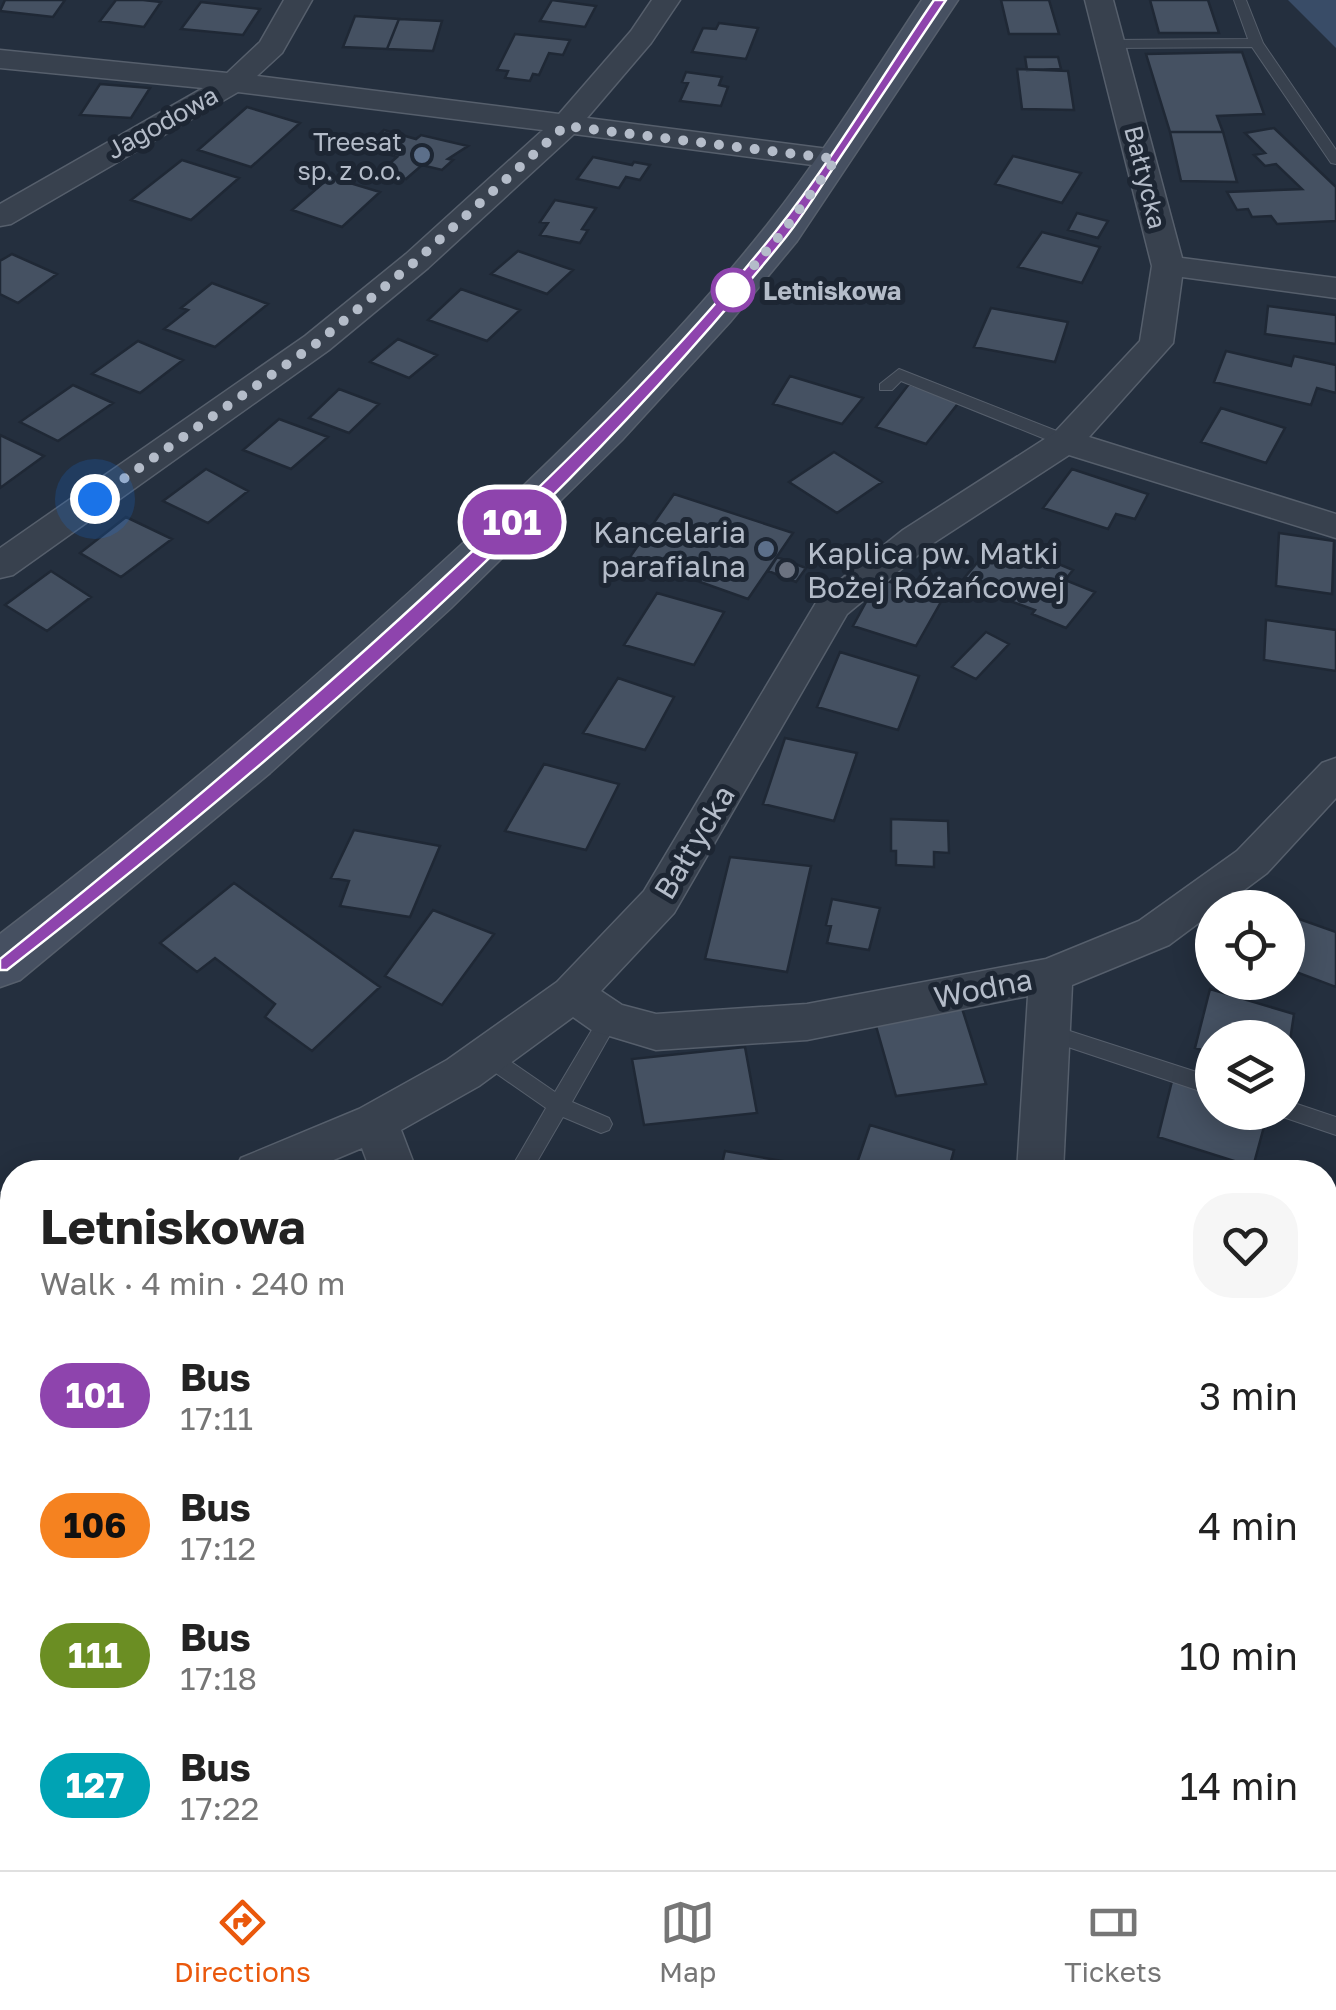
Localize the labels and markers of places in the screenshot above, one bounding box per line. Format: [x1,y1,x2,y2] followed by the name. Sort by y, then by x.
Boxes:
[298,126,402,186] place label: Treesat sp. z o.o.
[411,144,433,166] marker: Treesat sp. z o.o.
[712,269,754,311] marker: Letniskowa
[763,275,901,306] place label: Letniskowa
[593,514,746,584] place label: Kancelaria parafialna
[807,535,1066,605] place label: Kaplica pw. Matki Bożej Różańcowej
[755,538,777,560] marker: Kancelaria parafialna
[776,559,798,581] marker: Kaplica pw. Matki Bożej Różańcowej

